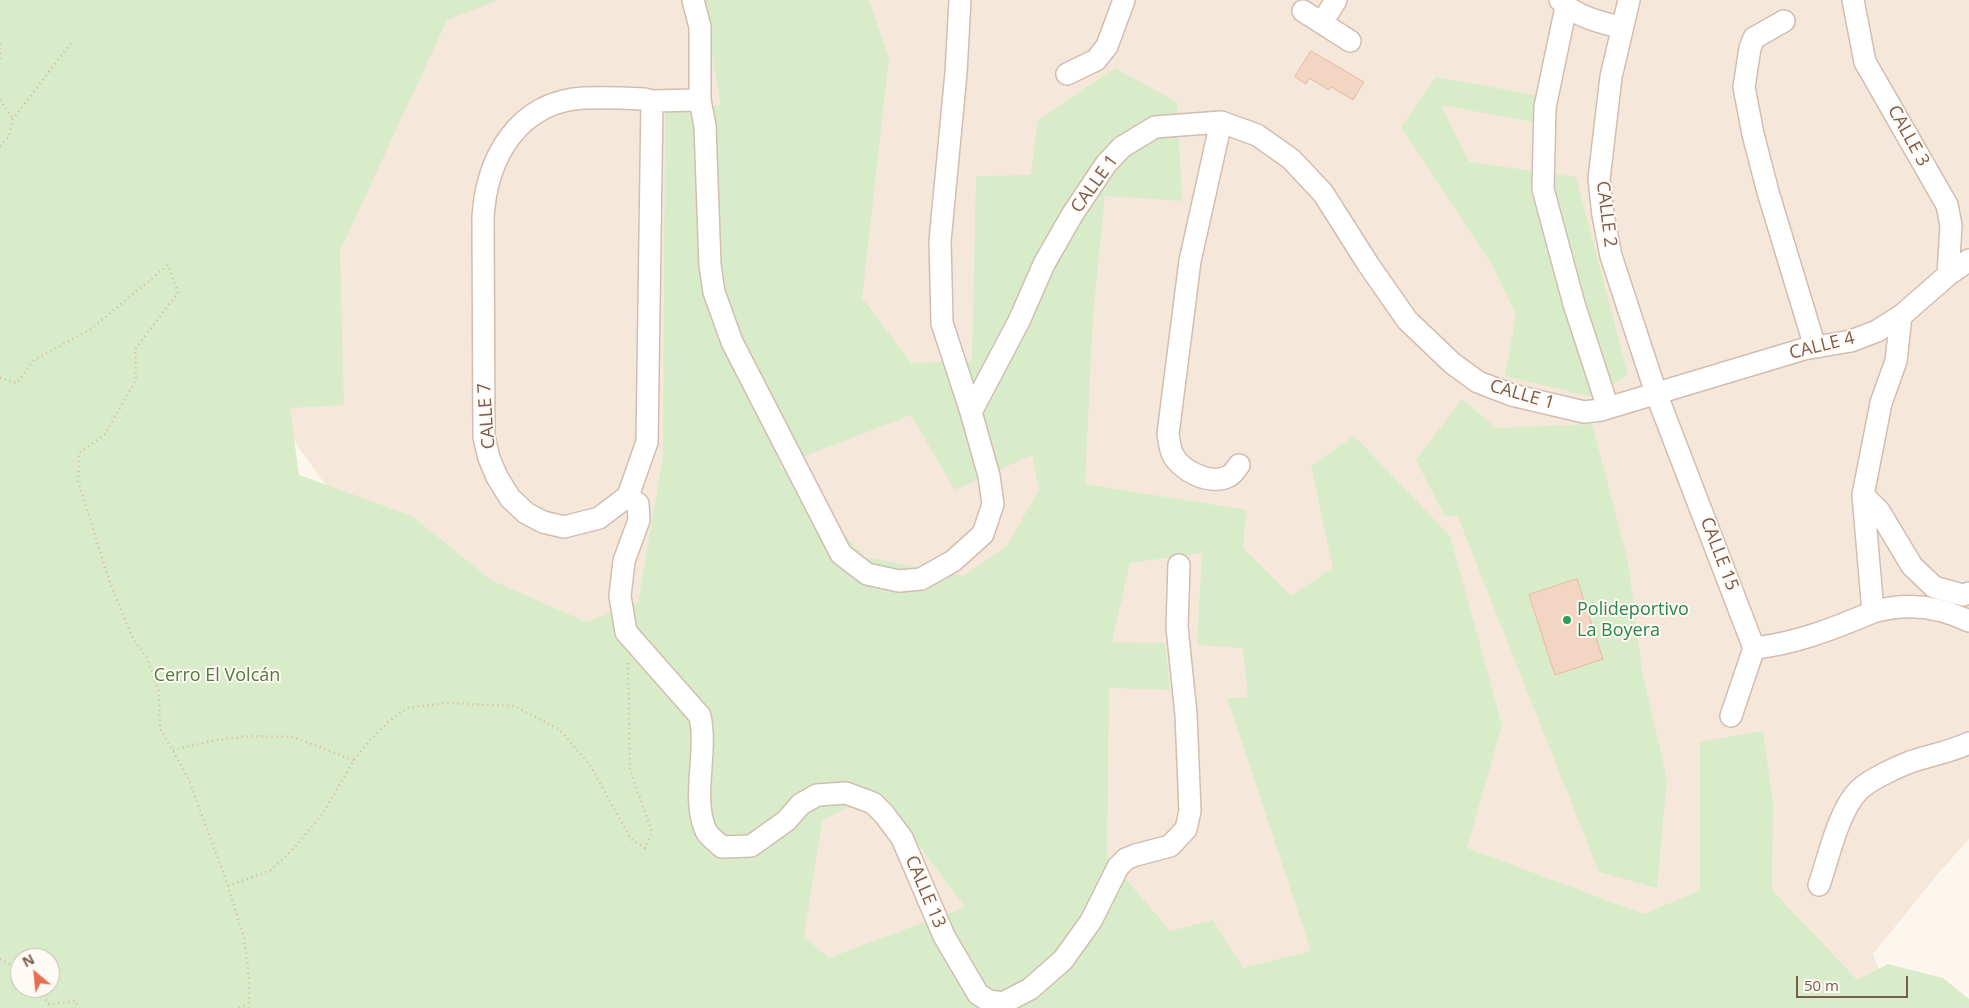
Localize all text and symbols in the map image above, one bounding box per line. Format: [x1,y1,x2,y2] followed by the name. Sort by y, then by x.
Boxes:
[1882,102,1934,170] street label: CALLE 3
[1067,151,1123,217] street label: CALLE 1
[1591,180,1621,248] street label: CALLE 2
[1787,327,1857,365] street label: CALLE 4
[1487,375,1557,415] street label: CALLE 1
[474,382,500,450] street label: CALLE 7
[1695,514,1743,594] street label: CALLE 15
[1577,599,1689,642] place label: Polideportivo La Boyera
[1561,614,1573,626] marker: Polideportivo La Boyera
[154,665,280,687] park label: Cerro El Volcán
[900,852,950,932] street label: CALLE 13
[10,948,60,998] north arrow
[19,949,38,971] text: N
[1799,966,1912,998] scale bar
[1804,975,1839,995] text: 50 m

